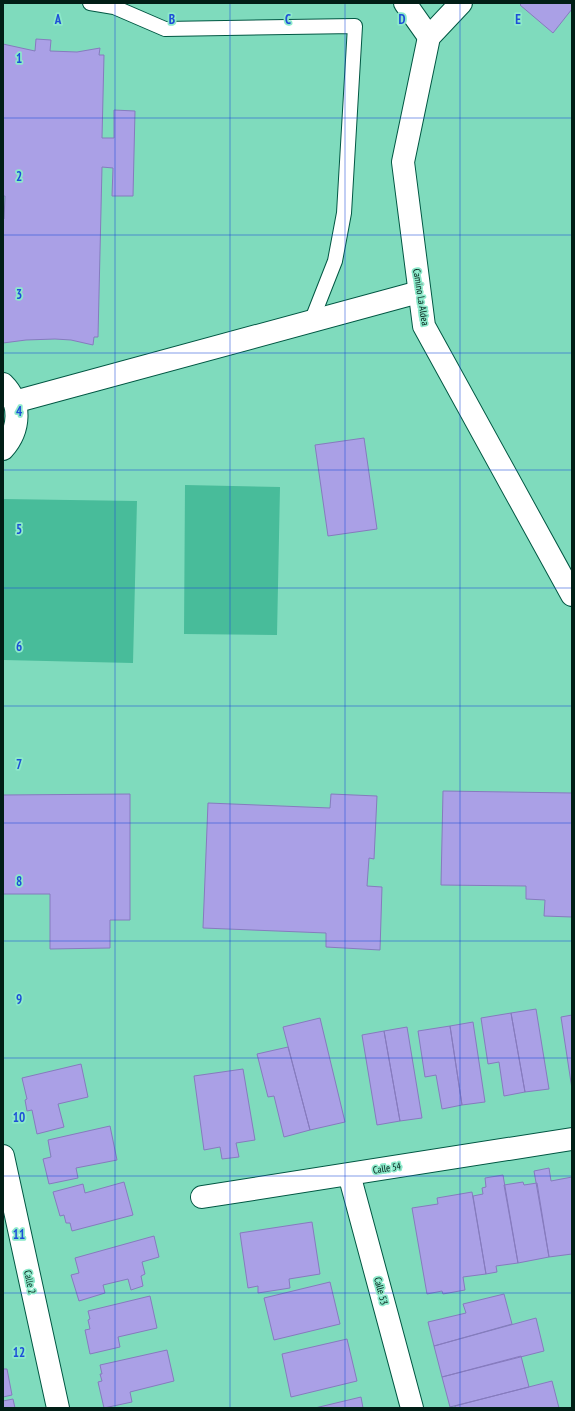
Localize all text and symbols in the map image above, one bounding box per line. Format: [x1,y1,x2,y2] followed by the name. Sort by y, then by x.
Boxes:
[54,11,62,28] text: A
[169,11,175,28] text: B
[285,11,291,28] text: C
[399,11,406,28] text: D
[515,11,521,28] text: E
[16,50,22,67] text: 1
[16,168,22,185] text: 2
[410,268,432,326] street label: Camino La Aldea
[16,286,22,303] text: 3
[16,403,23,420] text: 4
[16,521,22,538] text: 5
[16,638,22,655] text: 6
[16,756,22,773] text: 7
[16,873,22,890] text: 8
[16,991,22,1008] text: 9
[13,1109,25,1126] text: 10
[372,1159,403,1177] street label: Calle 54
[13,1226,25,1243] text: 11
[21,1269,39,1295] street label: Calle 2
[371,1276,391,1306] street label: Calle 53
[13,1344,25,1361] text: 12

